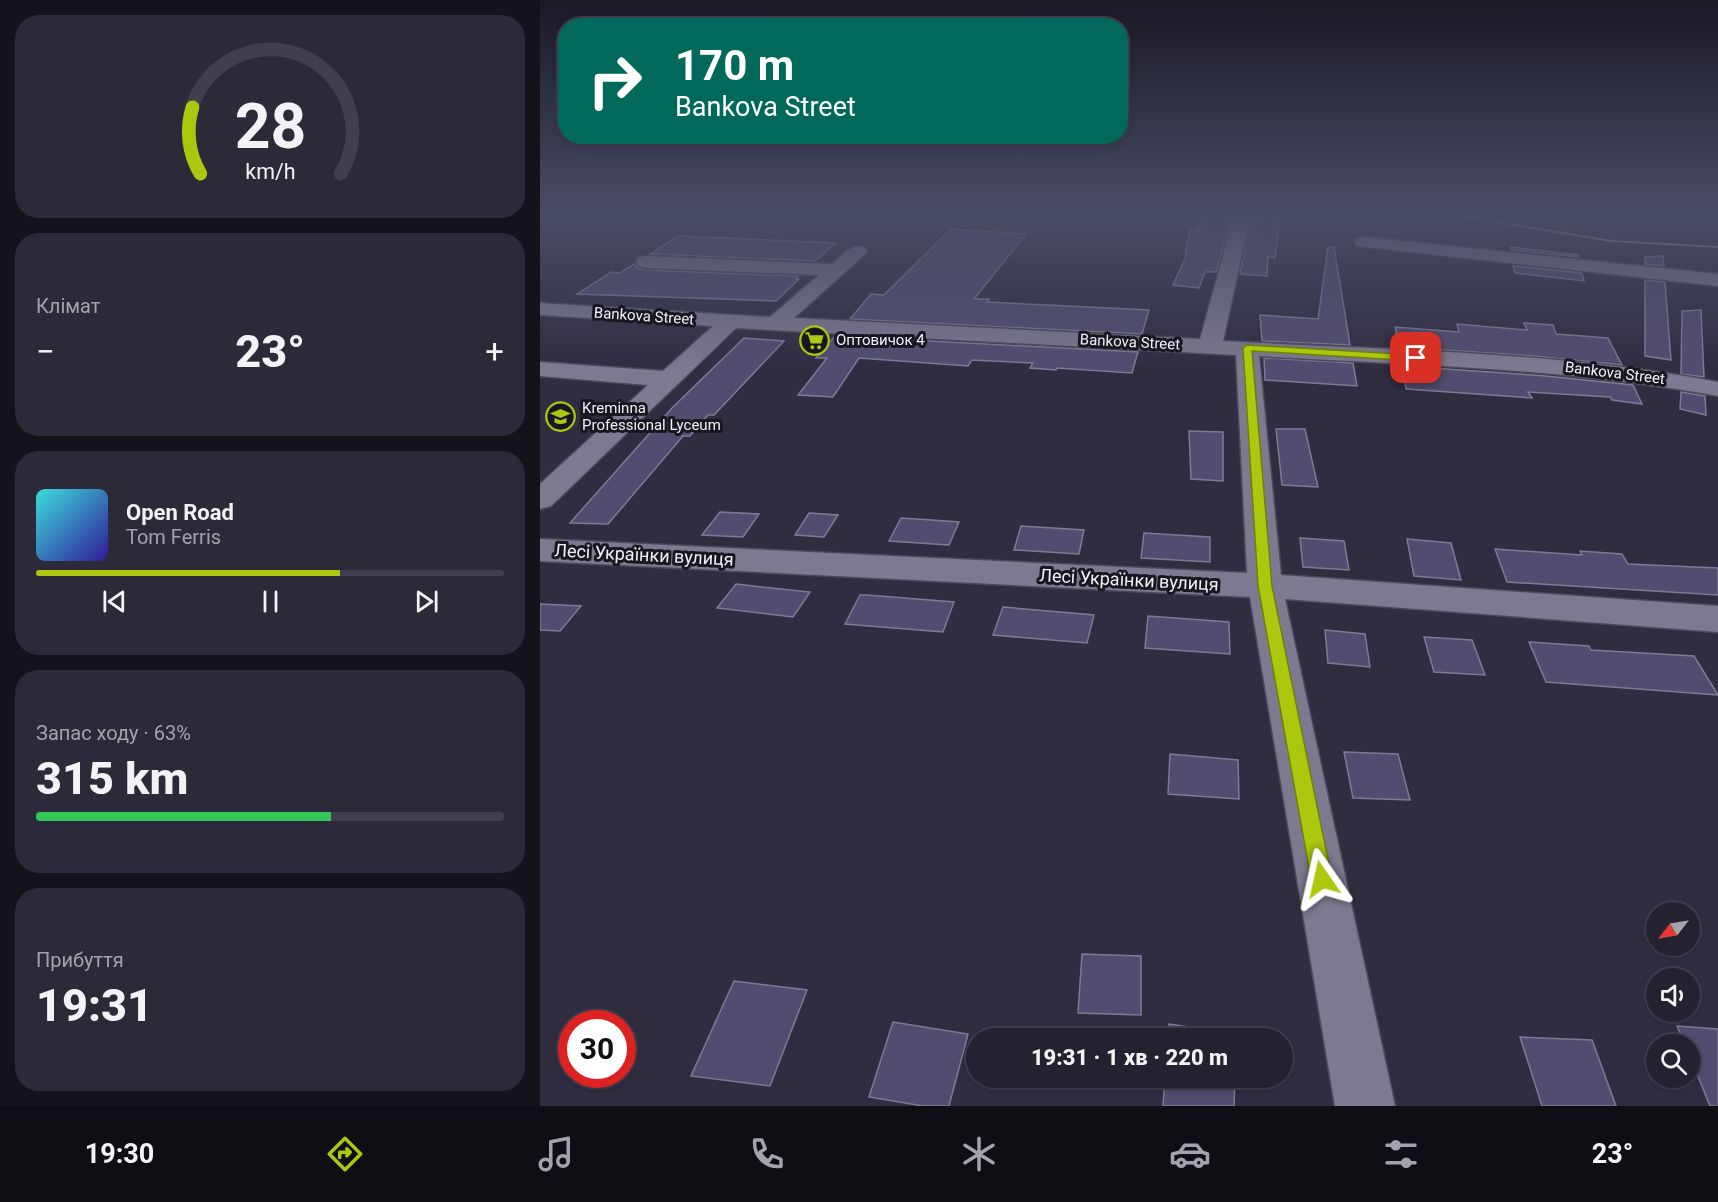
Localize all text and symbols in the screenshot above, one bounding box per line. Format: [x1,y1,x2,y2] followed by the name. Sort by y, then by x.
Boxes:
[675,41,794,90] text: 170 m
[576,42,654,120] icon: right
[234,90,306,163] text: 28
[675,91,856,123] text: Bankova Street
[245,159,295,184] text: km/h
[36,294,100,318] text: Клімат
[593,304,695,328] street label: Bankova Street
[799,324,831,356] supermarket icon: Оптовичок 4
[235,325,305,378] text: 23°
[1079,330,1181,354] street label: Bankova Street
[836,331,925,349] place label: Оптовичок 4
[36,332,55,371] text: −
[485,332,504,371] text: +
[1390,332,1441,383] pin
[1399,341,1432,374] icon: arrive
[1564,358,1666,388] street label: Bankova Street
[582,399,721,434] place label: Kreminna Professional Lyceum
[545,401,577,433] school or university icon: Kreminna Professional Lyceum
[126,500,234,525] text: Open Road
[126,525,221,549] text: Tom Ferris
[554,539,734,570] street label: Лесі Українки вулиця
[1039,564,1219,595] street label: Лесі Українки вулиця
[98,585,131,618] icon: previous
[254,585,287,618] icon: pause
[410,585,443,618] icon: next
[36,721,191,745] text: Запас ходу · 63%
[36,752,188,805] text: 315 km
[1290,847,1354,911] position arrow
[1646,902,1700,956] north arrow
[1646,902,1700,1088] map controls
[36,948,124,972] text: Прибуття
[1646,968,1700,1022] button: sound
[36,979,153,1032] text: 19:31
[558,1010,636,1088] speed limit sign: 30
[1646,1034,1700,1088] button: search
[1031,1045,1228,1070] text: 19:31 · 1 хв · 220 m
[324,1133,366,1175] icon: directions
[535,1133,577,1175] icon: music
[746,1133,788,1175] icon: phone
[958,1133,1000,1175] icon: climate
[1169,1133,1211,1175] icon: car
[1380,1133,1422,1175] icon: filters
[85,1138,154,1170] text: 19:30
[1592,1138,1633,1170] text: 23°

